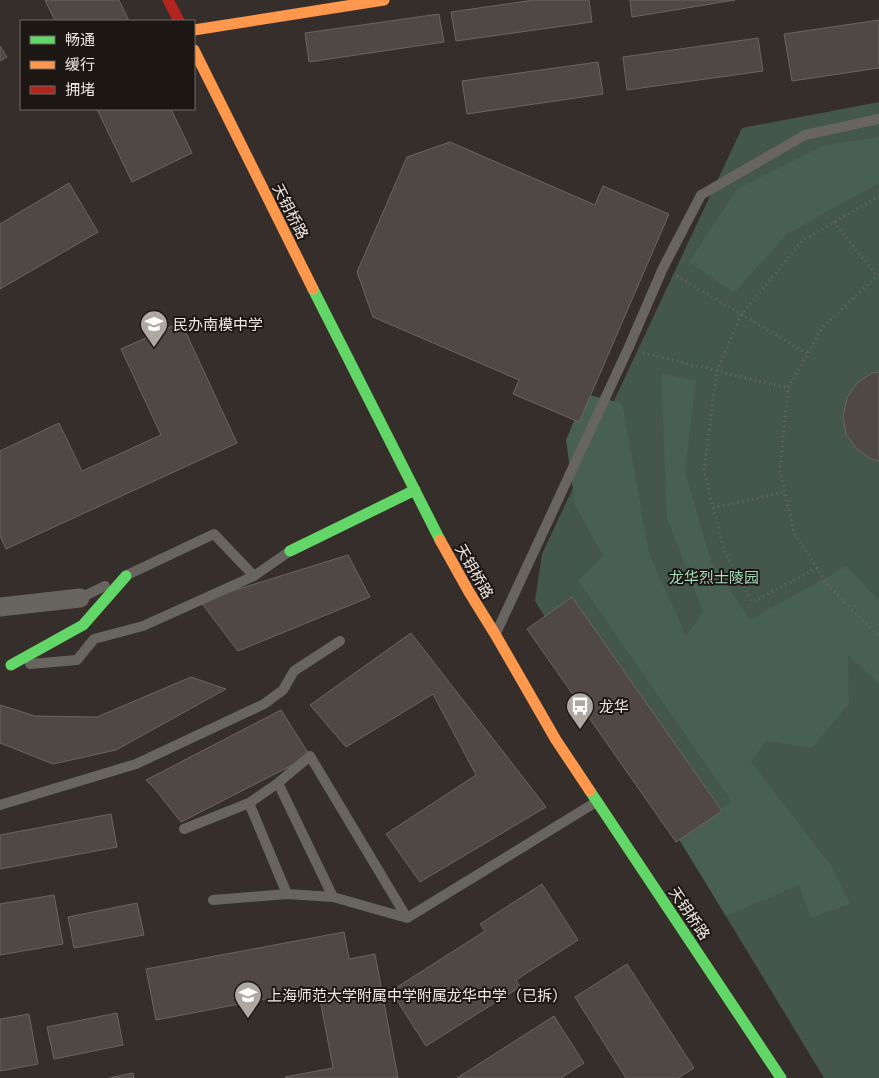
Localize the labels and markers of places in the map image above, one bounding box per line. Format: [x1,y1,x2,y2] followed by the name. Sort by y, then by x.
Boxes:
[139,309,169,348] school or university icon: 民办南模中学
[173,315,263,333] place label: 民办南模中学
[565,691,595,730] bus stop icon: 龙华
[599,697,629,715] place label: 龙华
[233,980,263,1019] school or university icon: 上海师范大学附属中学附属龙华中学（已拆）
[267,986,567,1004] place label: 上海师范大学附属中学附属龙华中学（已拆）

